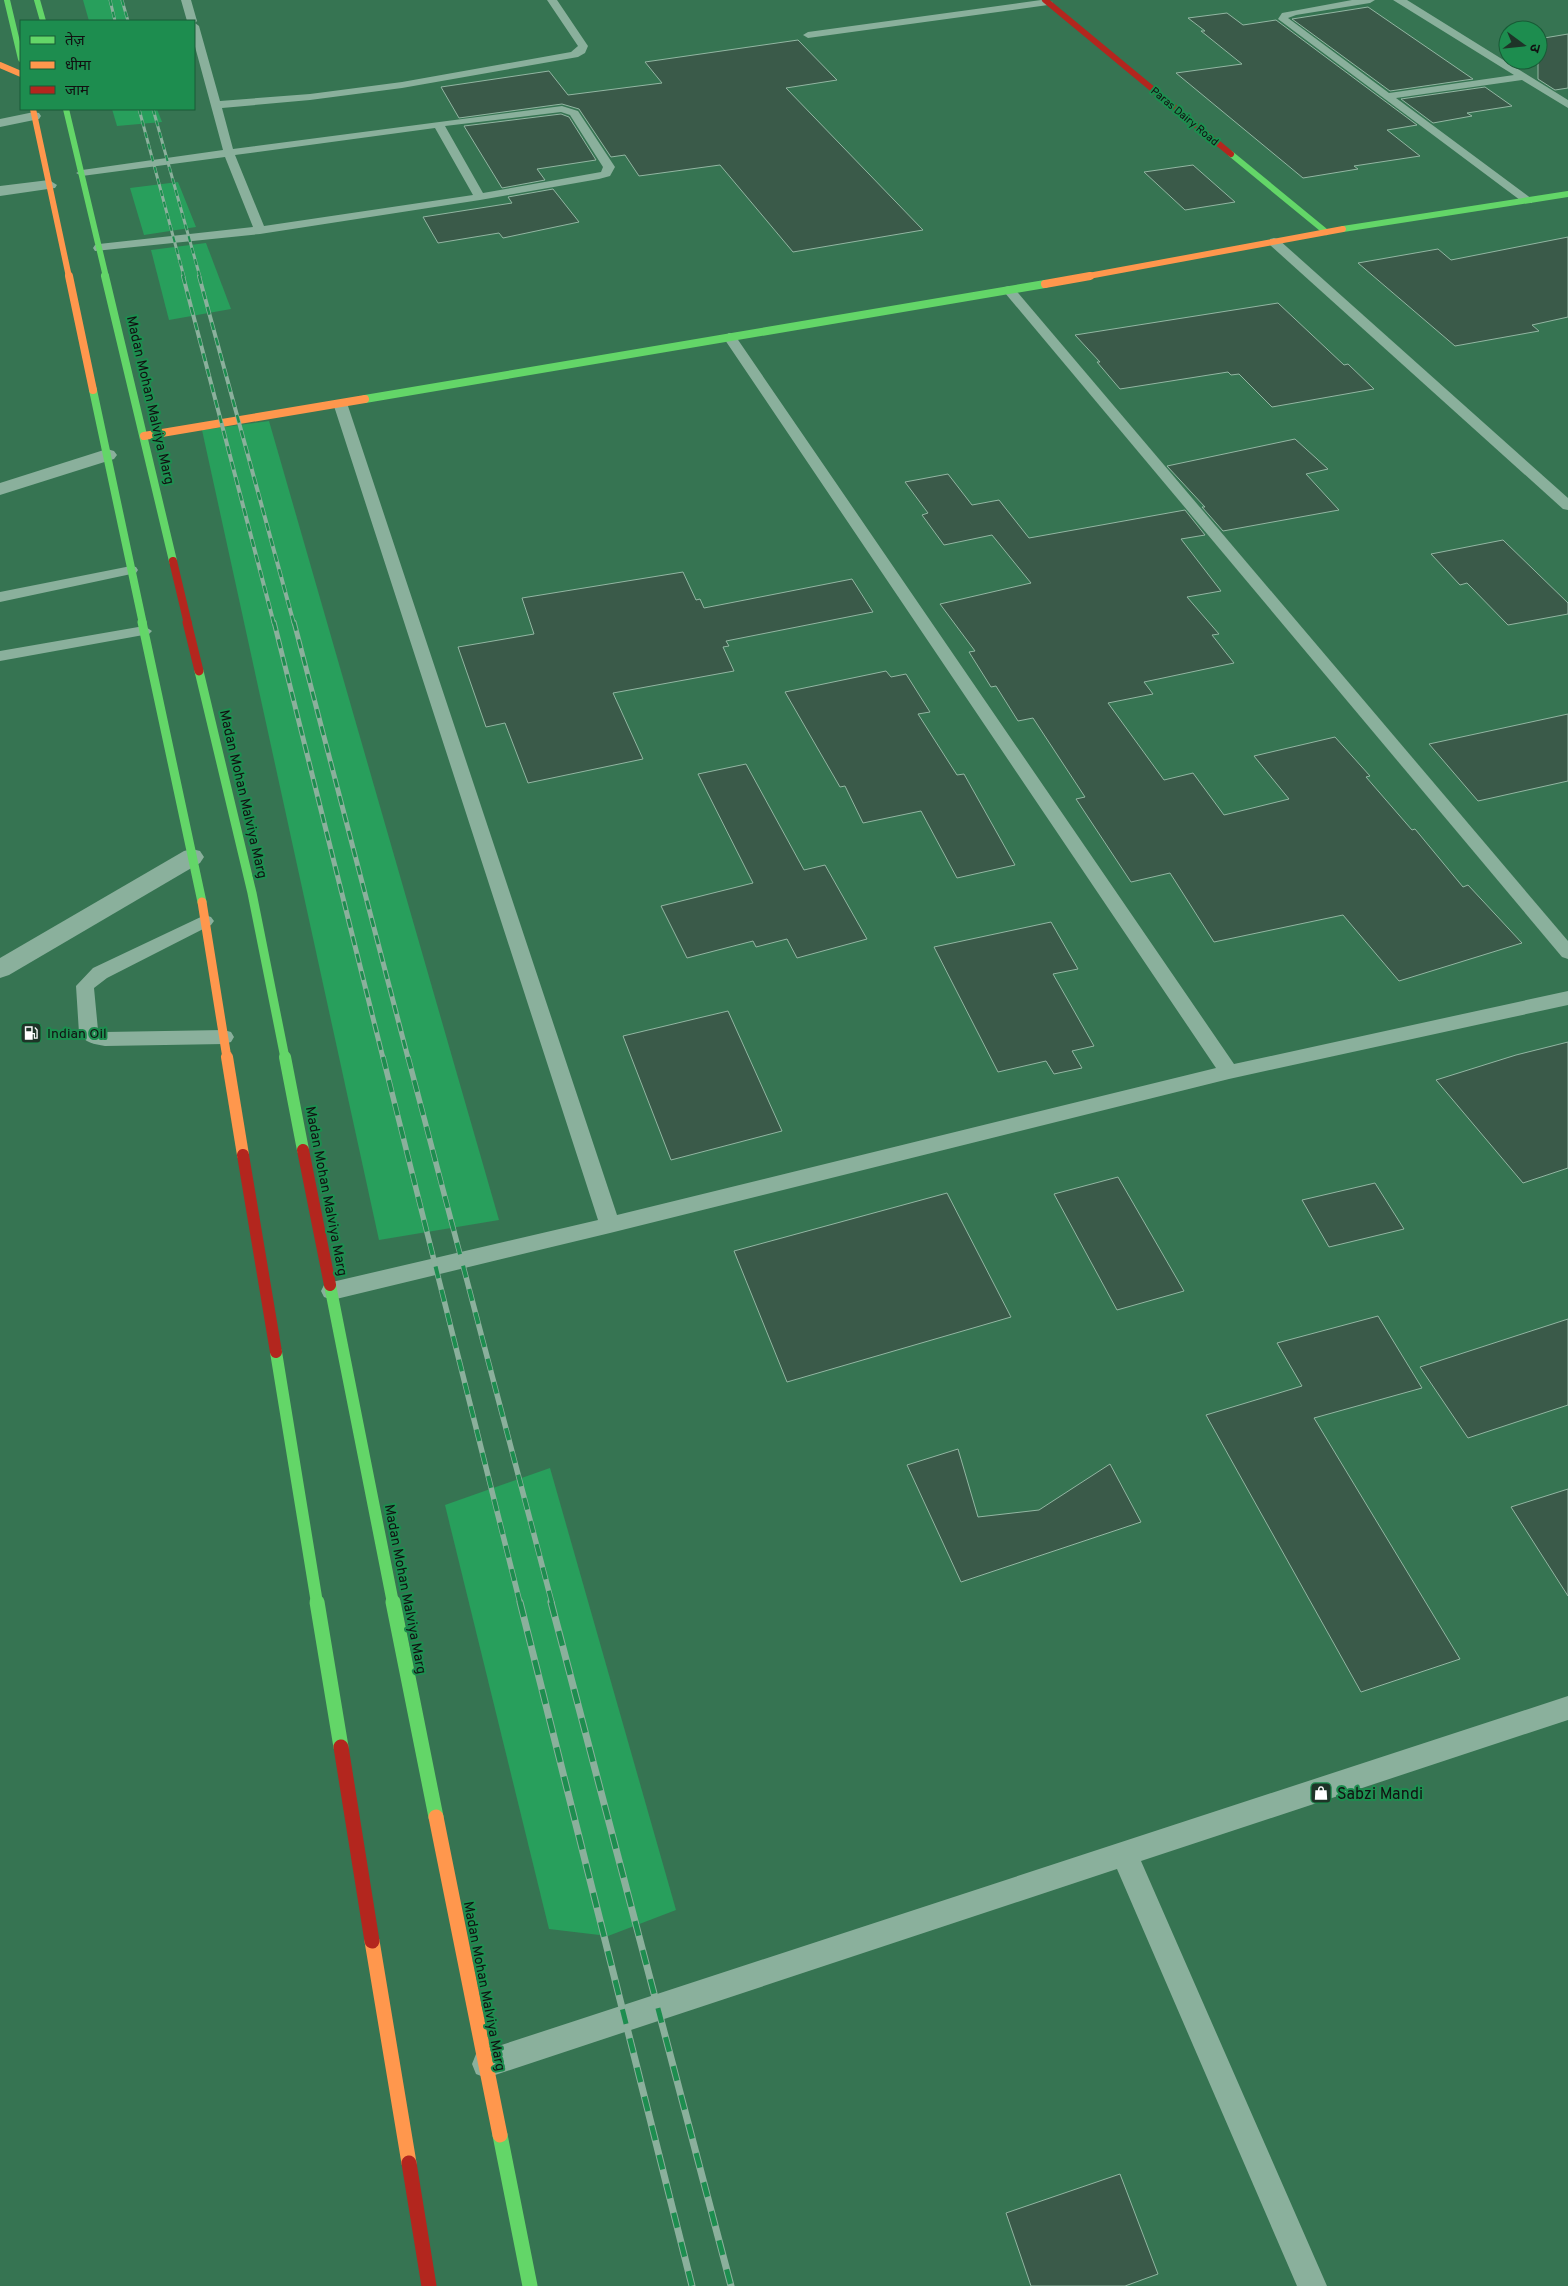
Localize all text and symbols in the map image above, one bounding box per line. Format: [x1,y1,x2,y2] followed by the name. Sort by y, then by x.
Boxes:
[20,20,195,110] legend
[1498,20,1548,70] north arrow
[65,31,86,51] text: तेज़
[1525,42,1543,55] text: उ
[65,57,92,76] text: धीमा
[65,82,90,101] text: जाम
[1148,84,1221,149] street label: Paras Dairy Road
[122,314,177,486] street label: Madan Mohan Malviya Marg
[215,708,270,880] street label: Madan Mohan Malviya Marg
[19,1021,43,1045] fuel station icon: Indian Oil
[47,1026,107,1043] place label: Indian Oil
[301,1105,350,1278] street label: Madan Mohan Malviya Marg
[380,1503,429,1676] street label: Madan Mohan Malviya Marg
[1309,1781,1333,1805] shop icon: Sabzi Mandi
[1337,1785,1423,1805] place label: Sabzi Mandi
[459,1900,508,2073] street label: Madan Mohan Malviya Marg

